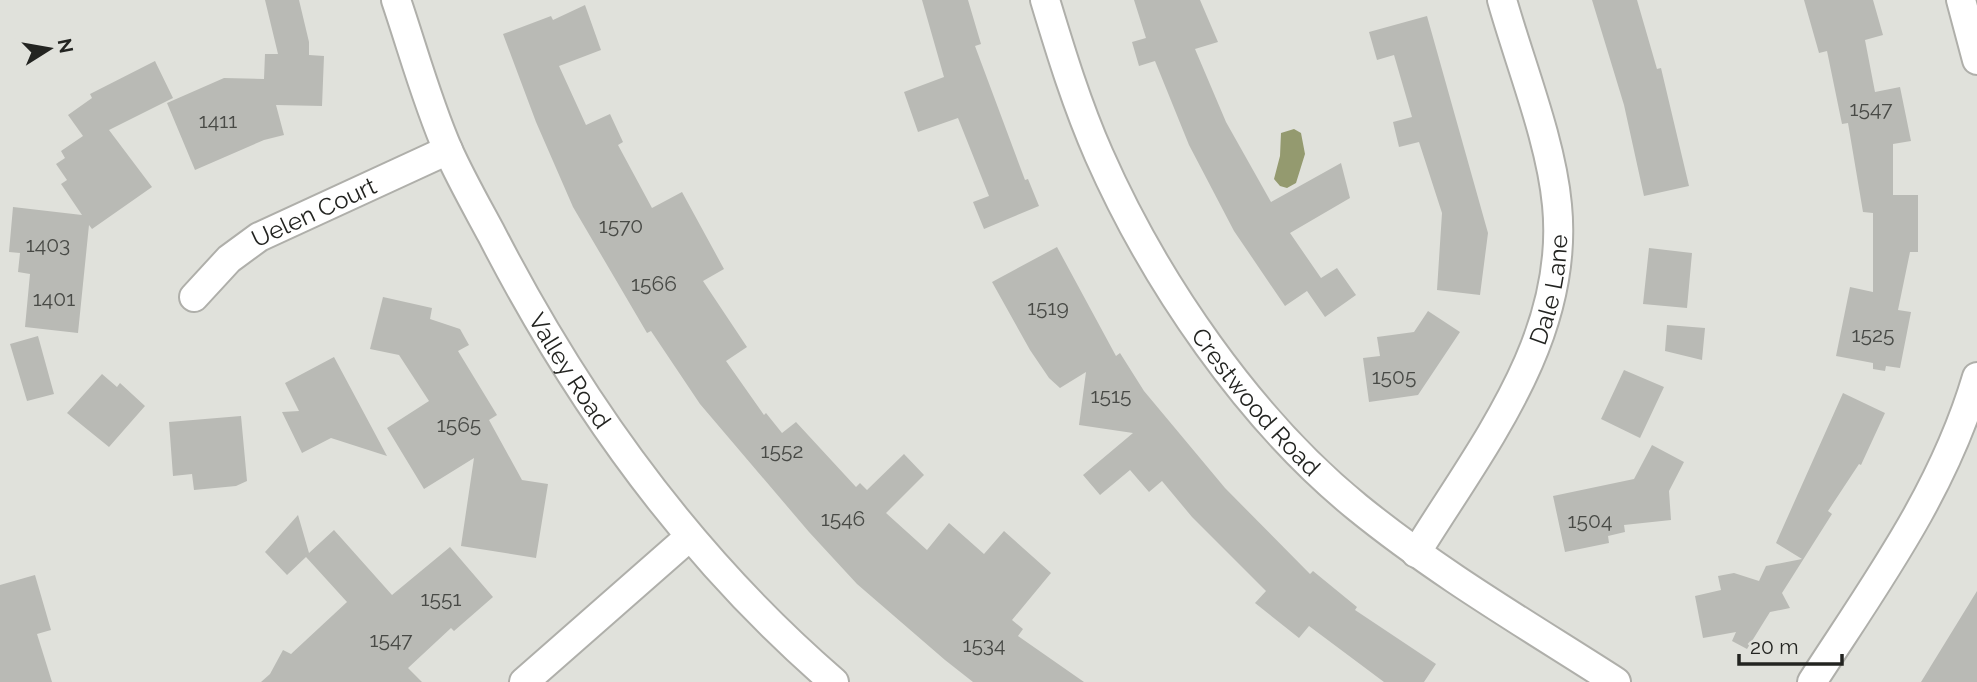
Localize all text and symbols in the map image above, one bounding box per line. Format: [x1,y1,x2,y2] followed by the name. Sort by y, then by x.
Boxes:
[14,14,84,84] north arrow
[54,37,78,55] text: N
[1849,96,1893,121] house number: 1547
[199,108,237,133] house number: 1411
[247,171,381,253] street label: Uelen Court
[599,213,643,238] house number: 1570
[26,232,70,257] house number: 1403
[1523,234,1573,348] street label: Dale Lane
[631,271,677,296] house number: 1566
[33,286,75,311] house number: 1401
[1027,295,1069,320] house number: 1519
[523,308,618,434] street label: Valley Road
[1186,322,1327,482] street label: Crestwood Road
[1852,322,1894,347] house number: 1525
[1372,364,1416,389] house number: 1505
[1091,383,1131,408] house number: 1515
[437,412,481,437] house number: 1565
[761,438,803,463] house number: 1552
[821,506,865,531] house number: 1546
[1568,508,1612,533] house number: 1504
[421,586,461,611] house number: 1551
[1739,622,1842,666] scale bar
[369,627,413,652] house number: 1547
[962,632,1006,657] house number: 1534
[1750,634,1798,659] text: 20 m

